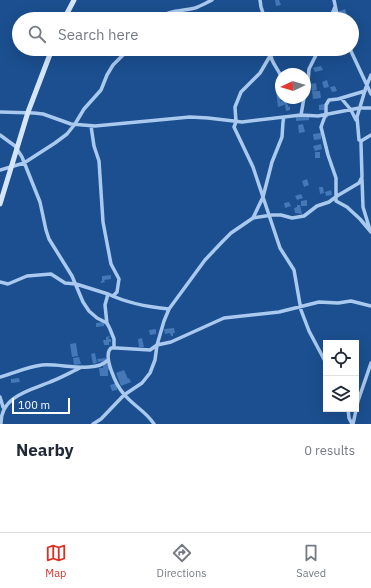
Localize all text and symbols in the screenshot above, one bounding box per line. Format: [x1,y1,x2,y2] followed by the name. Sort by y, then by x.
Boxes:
[12,12,359,56] search box
[26,23,48,45] icon: search
[58,25,138,44] text: Search here
[275,68,311,104] north arrow
[323,340,359,412] map controls
[323,340,359,376] button: locate
[323,376,359,412] button: layers
[12,396,70,415] scale bar
[18,398,50,412] text: 100 m
[16,439,74,461] text: Nearby
[304,442,355,459] text: 0 results
[45,542,67,580] tab: Map
[157,542,207,580] tab: Directions
[296,542,326,580] tab: Saved

